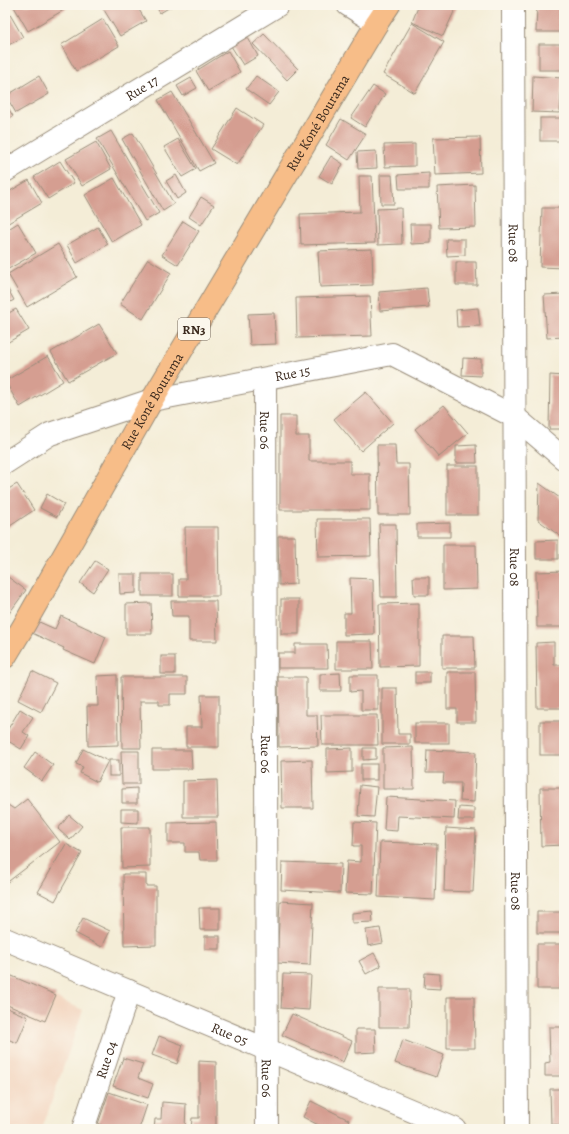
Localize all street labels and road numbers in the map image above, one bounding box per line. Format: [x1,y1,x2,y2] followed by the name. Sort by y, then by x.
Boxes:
[122,70,162,105] street label: Rue 17
[281,70,354,175] street label: Rue Koné Bourama
[504,223,523,263] street label: Rue 08
[178,318,210,340] road number: RN3
[116,349,188,453] street label: Rue Koné Bourama
[273,360,312,386] street label: Rue 15
[256,411,275,449] street label: Rue 06
[505,547,525,587] street label: Rue 08
[256,735,276,773] street label: Rue 06
[507,871,526,911] street label: Rue 08
[208,1018,251,1050] street label: Rue 05
[91,1038,121,1081] street label: Rue 04
[257,1059,276,1097] street label: Rue 06

